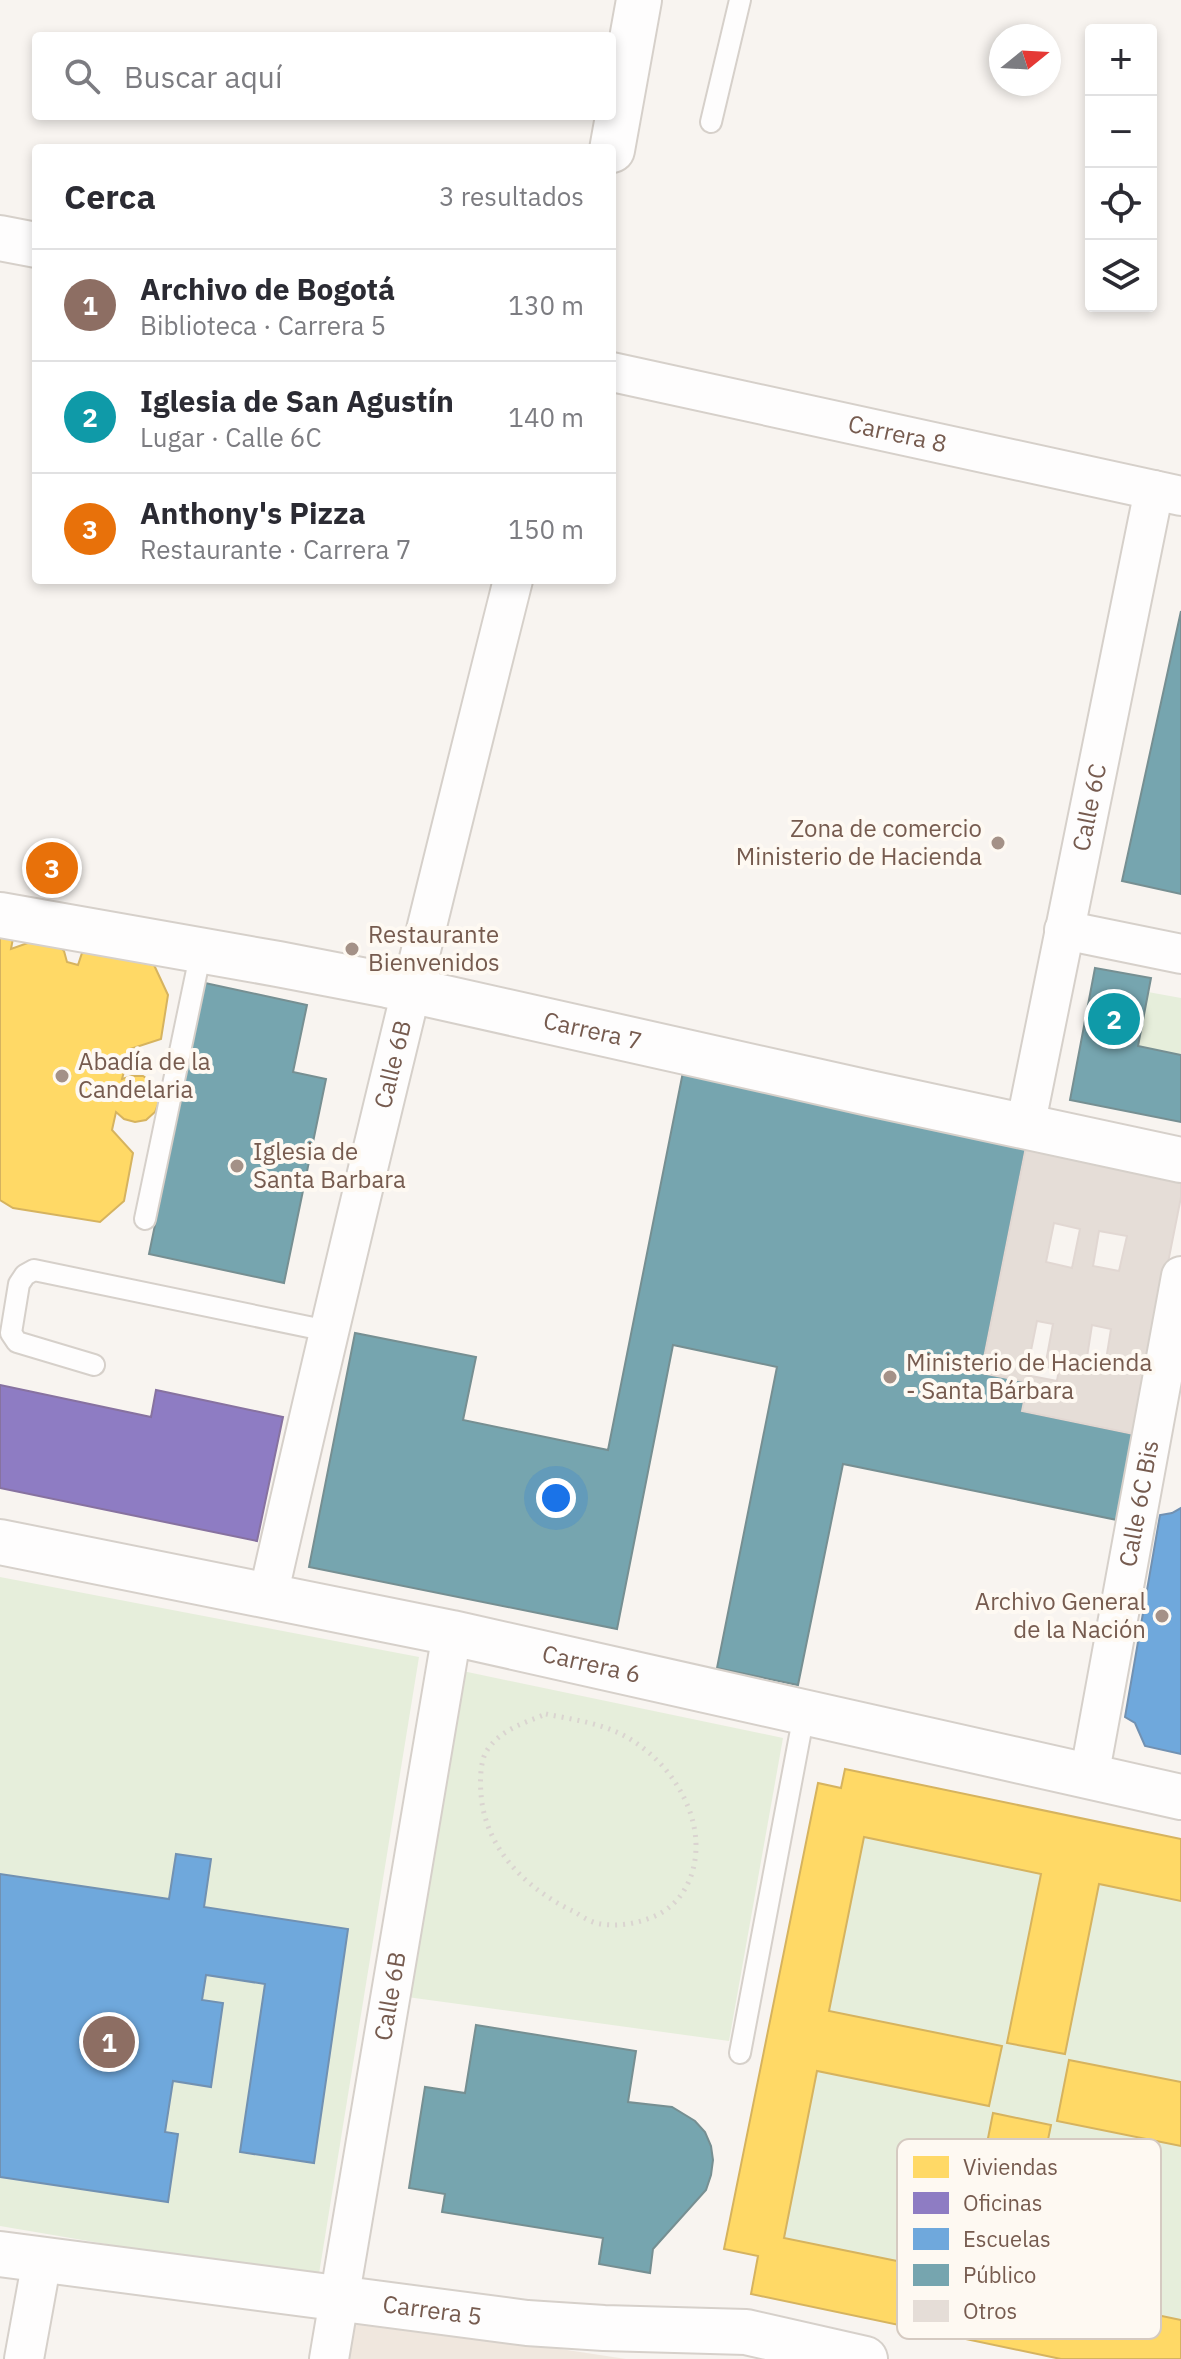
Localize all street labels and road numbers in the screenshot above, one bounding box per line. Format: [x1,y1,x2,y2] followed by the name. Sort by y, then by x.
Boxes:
[845,407,950,459] street label: Carrera 8
[1064,760,1113,854] street label: Calle 6C
[541,1004,645,1057] street label: Carrera 7
[366,1017,418,1112] street label: Calle 6B
[1111,1438,1166,1569] street label: Calle 6C Bis
[539,1637,644,1690] street label: Carrera 6
[366,1949,413,2043] street label: Calle 6B
[381,2287,484,2332] street label: Carrera 5

